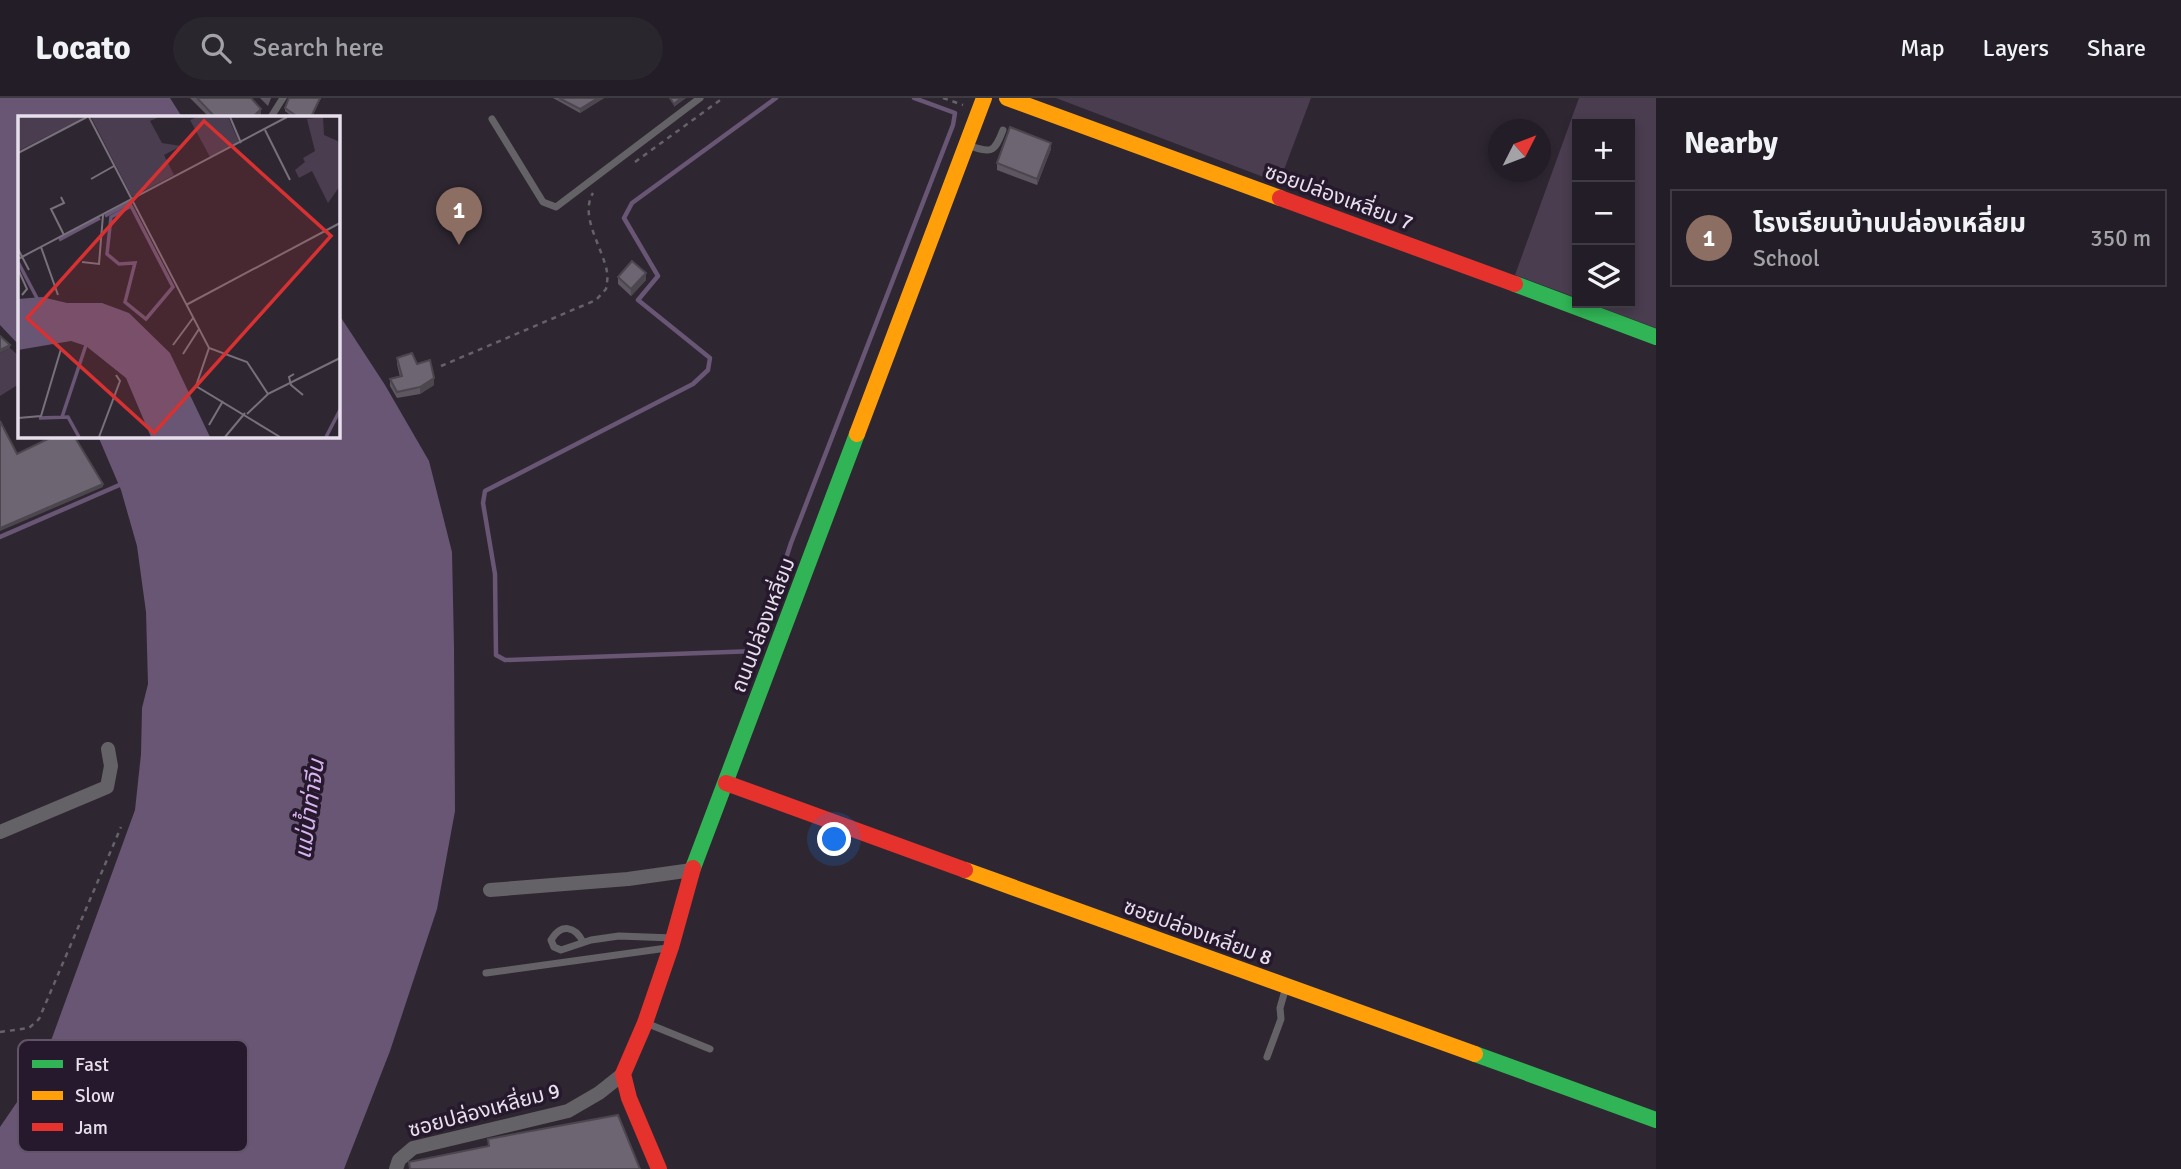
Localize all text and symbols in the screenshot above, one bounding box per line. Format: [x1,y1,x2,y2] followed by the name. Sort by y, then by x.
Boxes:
[173,17,663,80] search box
[35,28,131,69] text: Locato
[197,29,235,67] icon: search
[253,32,384,64] text: Search here
[1900,33,1945,63] text: Map
[1983,33,2049,63] text: Layers
[2087,33,2146,63] text: Share
[18,116,340,438] inset map
[1488,119,1551,182] north arrow
[1572,119,1635,308] map controls
[1572,119,1635,182] button: +
[1684,125,1778,162] text: Nearby
[1261,156,1417,236] street label: ซอยปล่องเหลี่ยม 7
[1572,182,1635,245] button: −
[436,187,482,245] pin: 1
[1753,208,2026,240] text: โรงเรียนบ้านปล่องเหลี่ยม
[1703,224,1715,253] text: 1
[2090,224,2151,253] text: 350 m
[1753,244,1820,273] text: School
[1572,245,1635,308] button: layers
[723,553,801,696] street label: ถนนปล่องเหลี่ยม
[286,755,331,861] water label: แม่น้ำท่าจีน
[817,822,851,856] your location
[1120,891,1276,971] street label: ซอยปล่องเหลี่ยม 8
[18,1040,248,1152] legend
[75,1053,109,1077] text: Fast
[405,1075,563,1143] street label: ซอยปล่องเหลี่ยม 9
[75,1084,115,1108] text: Slow
[75,1116,108,1140] text: Jam

